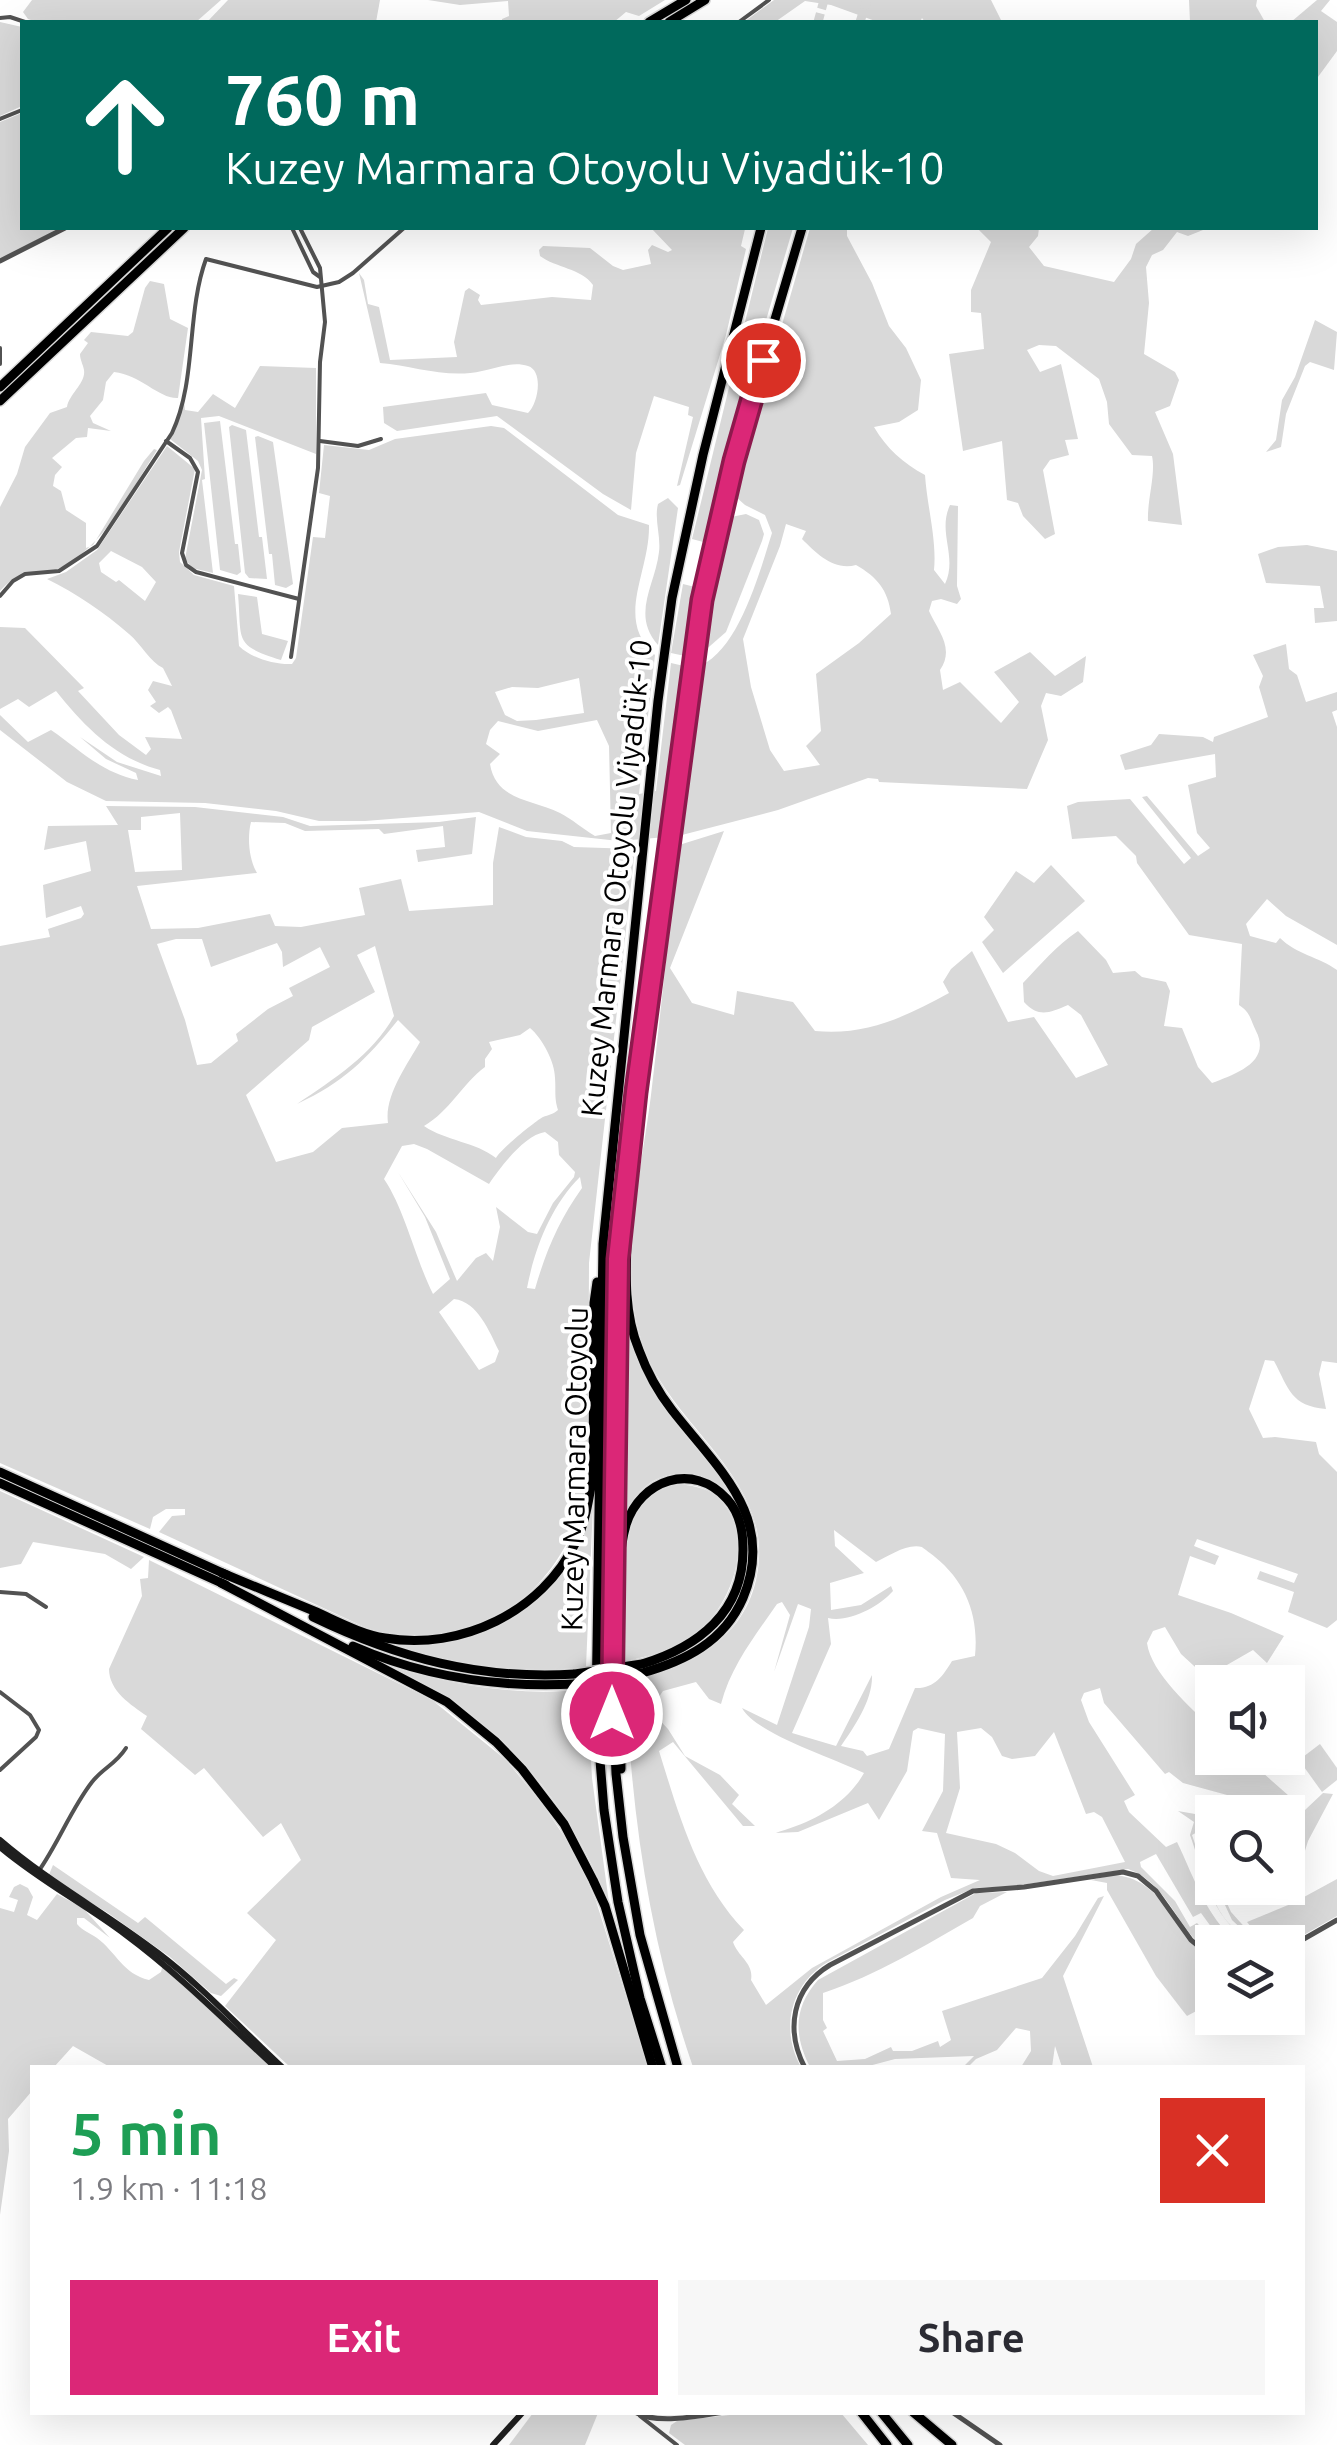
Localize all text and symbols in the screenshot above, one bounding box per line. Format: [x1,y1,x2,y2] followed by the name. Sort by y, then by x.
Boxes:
[60,60,190,190] icon: ahead
[225,60,420,138] text: 760 m
[225,142,945,193] text: Kuzey Marmara Otoyolu Viyadük-10
[721,318,806,403] pin
[736,333,791,388] icon: arrive
[574,638,658,1118] street label: Kuzey Marmara Otoyolu Viyadük-10
[554,1307,594,1631] street label: Kuzey Marmara Otoyolu
[560,1662,664,1766] position arrow
[1195,1665,1305,2035] map controls
[1195,1665,1305,1775] button: sound
[1195,1795,1305,1905] button: search
[1195,1925,1305,2035] button: layers
[1160,2098,1265,2203] button: close
[70,2099,222,2166] text: 5 min
[70,2170,268,2206] text: 1.9 km · 11:18
[70,2280,658,2395] button: Exit
[678,2280,1265,2395] button: Share

